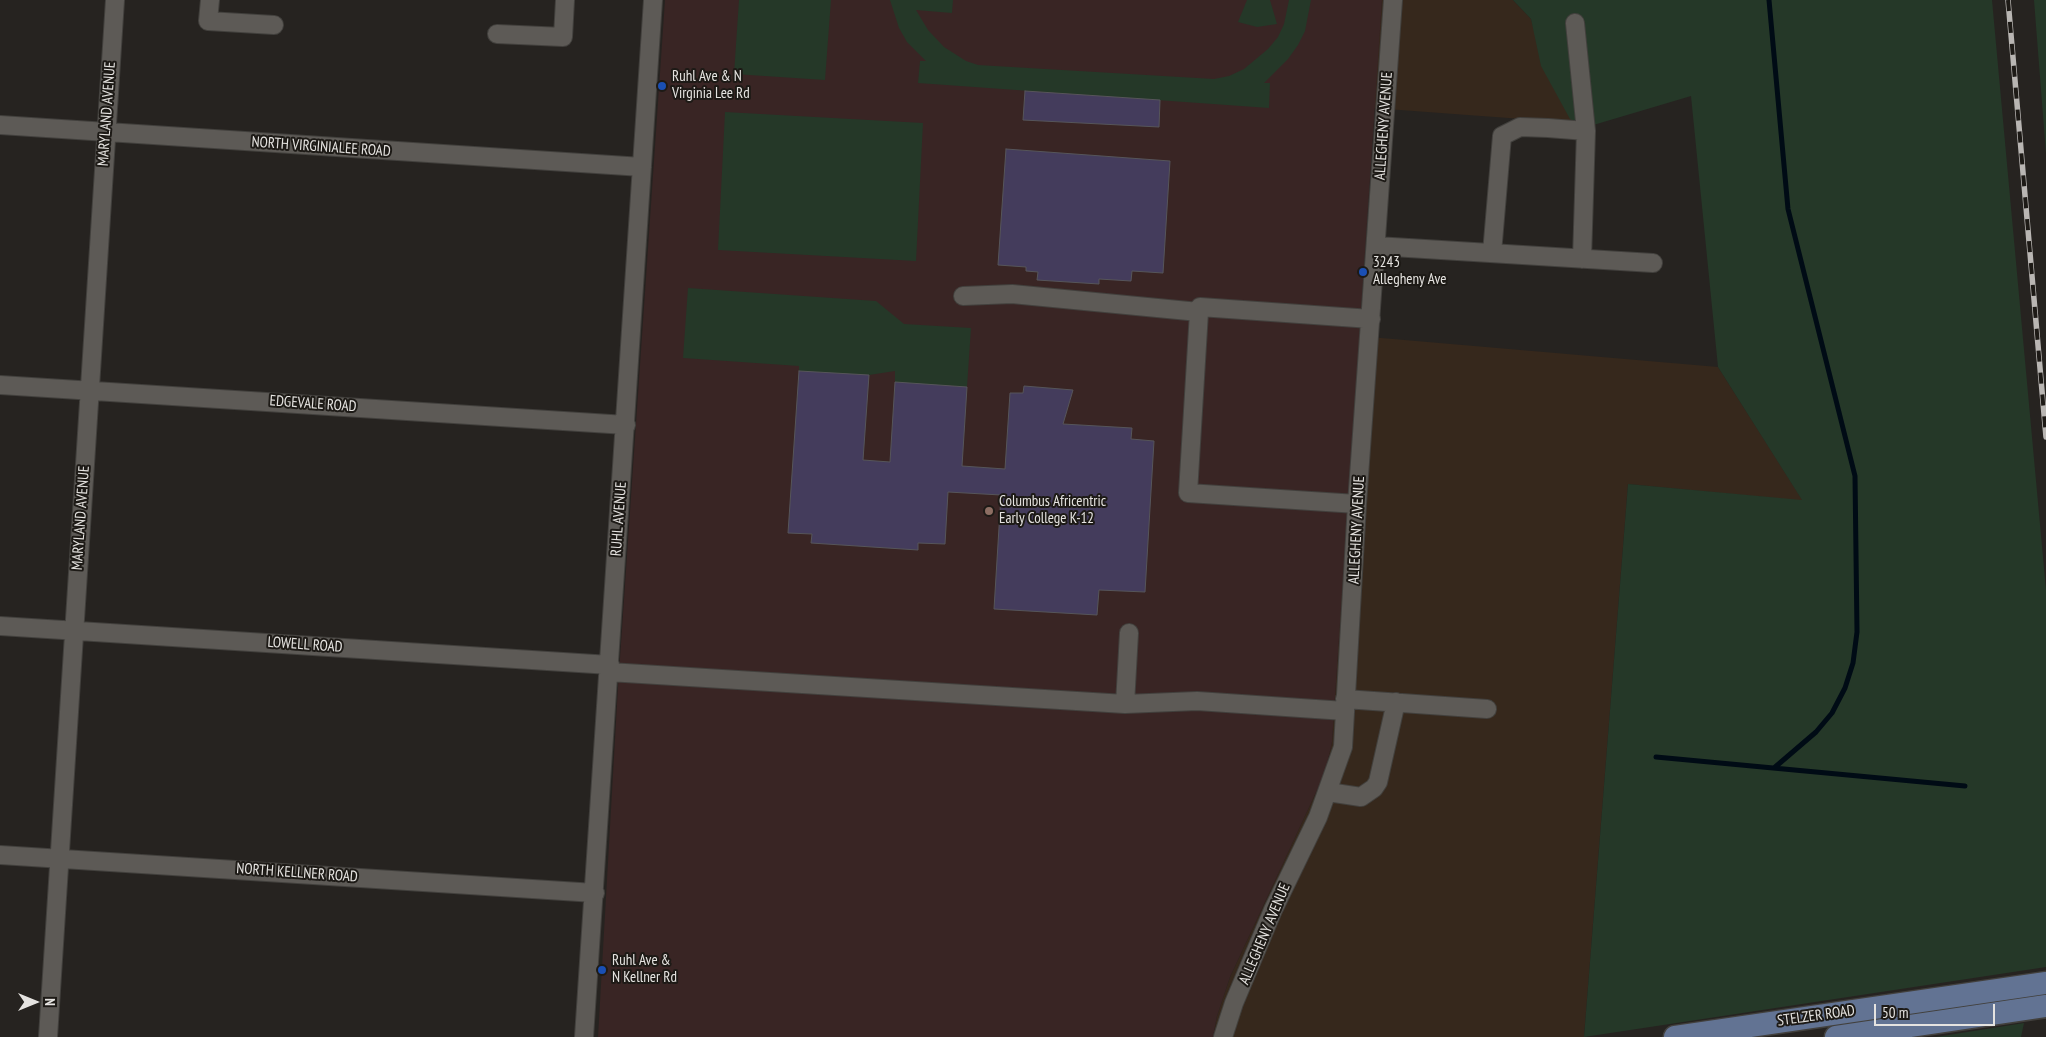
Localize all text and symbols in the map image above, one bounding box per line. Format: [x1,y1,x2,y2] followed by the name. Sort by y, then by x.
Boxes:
[94,61,120,167] street label: MARYLAND AVENUE
[672,68,750,103] place label: Ruhl Ave & N Virginia Lee Rd
[1371,71,1397,181] street label: ALLEGHENY AVENUE
[656,80,668,92] marker: Ruhl Ave & N Virginia Lee Rd
[251,133,391,161] street label: NORTH VIRGINIALEE ROAD
[1373,254,1446,289] place label: 3243 Allegheny Ave
[1357,266,1369,278] marker: 3243 Allegheny Ave
[269,392,357,416] street label: EDGEVALE ROAD
[68,465,94,571] street label: MARYLAND AVENUE
[1345,476,1369,584] street label: ALLEGHENY AVENUE
[607,481,631,557] street label: RUHL AVENUE
[999,493,1106,528] place label: Columbus Africentric Early College K-12
[983,505,995,517] marker: Columbus Africentric Early College K-12
[267,633,343,657] street label: LOWELL ROAD
[236,860,358,886] street label: NORTH KELLNER ROAD
[1236,881,1294,987] street label: ALLEGHENY AVENUE
[612,952,677,987] place label: Ruhl Ave & N Kellner Rd
[596,964,608,976] marker: Ruhl Ave & N Kellner Rd
[10,977,60,1027] north arrow
[1876,994,1997,1026] scale bar
[41,998,59,1006] text: N
[1776,1002,1856,1030] street label: STELZER ROAD
[1882,1003,1908,1022] text: 50 m

